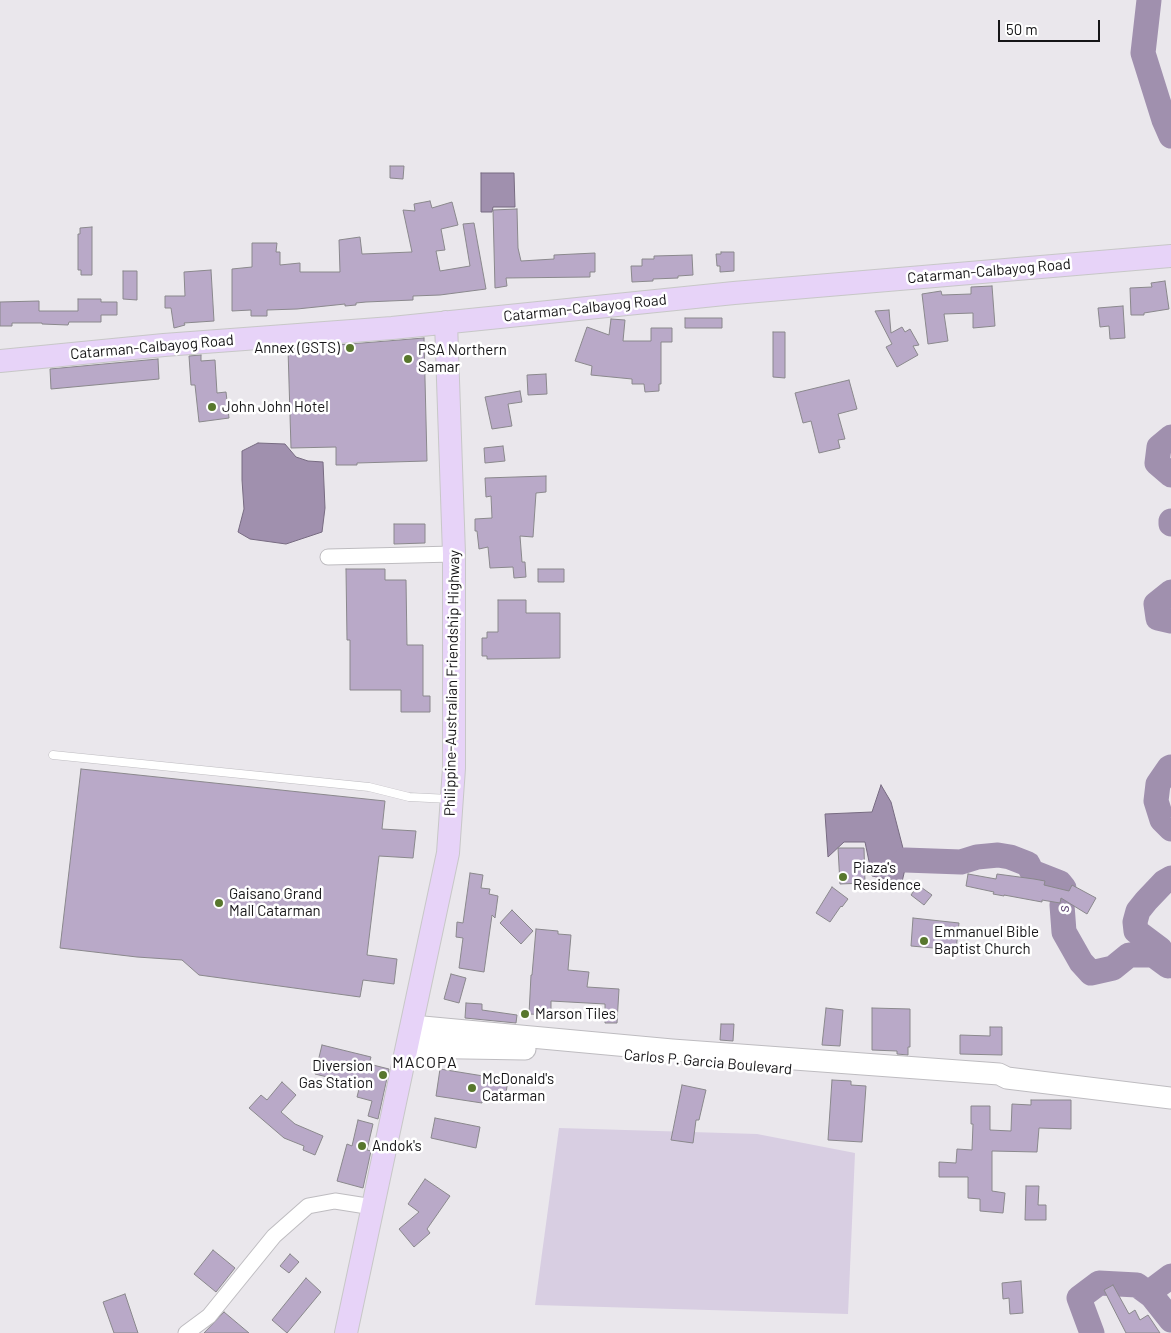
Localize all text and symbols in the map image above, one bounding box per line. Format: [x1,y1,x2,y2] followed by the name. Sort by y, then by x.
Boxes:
[1001,10,1104,42] scale bar
[1006,20,1038,38] text: 50 m
[906,255,1072,287] street label: Catarman-Calbayog Road
[502,290,668,326] street label: Catarman-Calbayog Road
[69,331,235,363] street label: Catarman-Calbayog Road
[254,339,340,357] place label: Annex (GSTS)
[418,341,507,376] place label: PSA Northern Samar
[344,342,356,354] marker: Annex (GSTS)
[402,353,414,365] marker: PSA Northern Samar
[222,398,329,416] place label: John John Hotel
[206,401,218,413] marker: John John Hotel
[441,550,463,816] street label: Philippine-Australian Friendship Highway
[853,859,921,894] place label: Piaza's Residence
[837,871,849,883] marker: Piaza's Residence
[229,885,322,920] place label: Gaisano Grand Mall Catarman
[213,897,225,909] marker: Gaisano Grand Mall Catarman
[1054,905,1074,913] water label: s
[934,923,1039,958] place label: Emmanuel Bible Baptist Church
[918,935,930,947] marker: Emmanuel Bible Baptist Church
[535,1005,616,1023] place label: Marson Tiles
[519,1008,531,1020] marker: Marson Tiles
[623,1046,793,1078] street label: Carlos P. Garcia Boulevard
[392,1053,458,1073] district label: MACOPA
[299,1057,373,1092] place label: Diversion Gas Station
[377,1069,389,1081] marker: Diversion Gas Station
[482,1070,554,1105] place label: McDonald's Catarman
[466,1082,478,1094] marker: McDonald's Catarman
[372,1137,422,1155] place label: Andok's
[356,1140,368,1152] marker: Andok's

